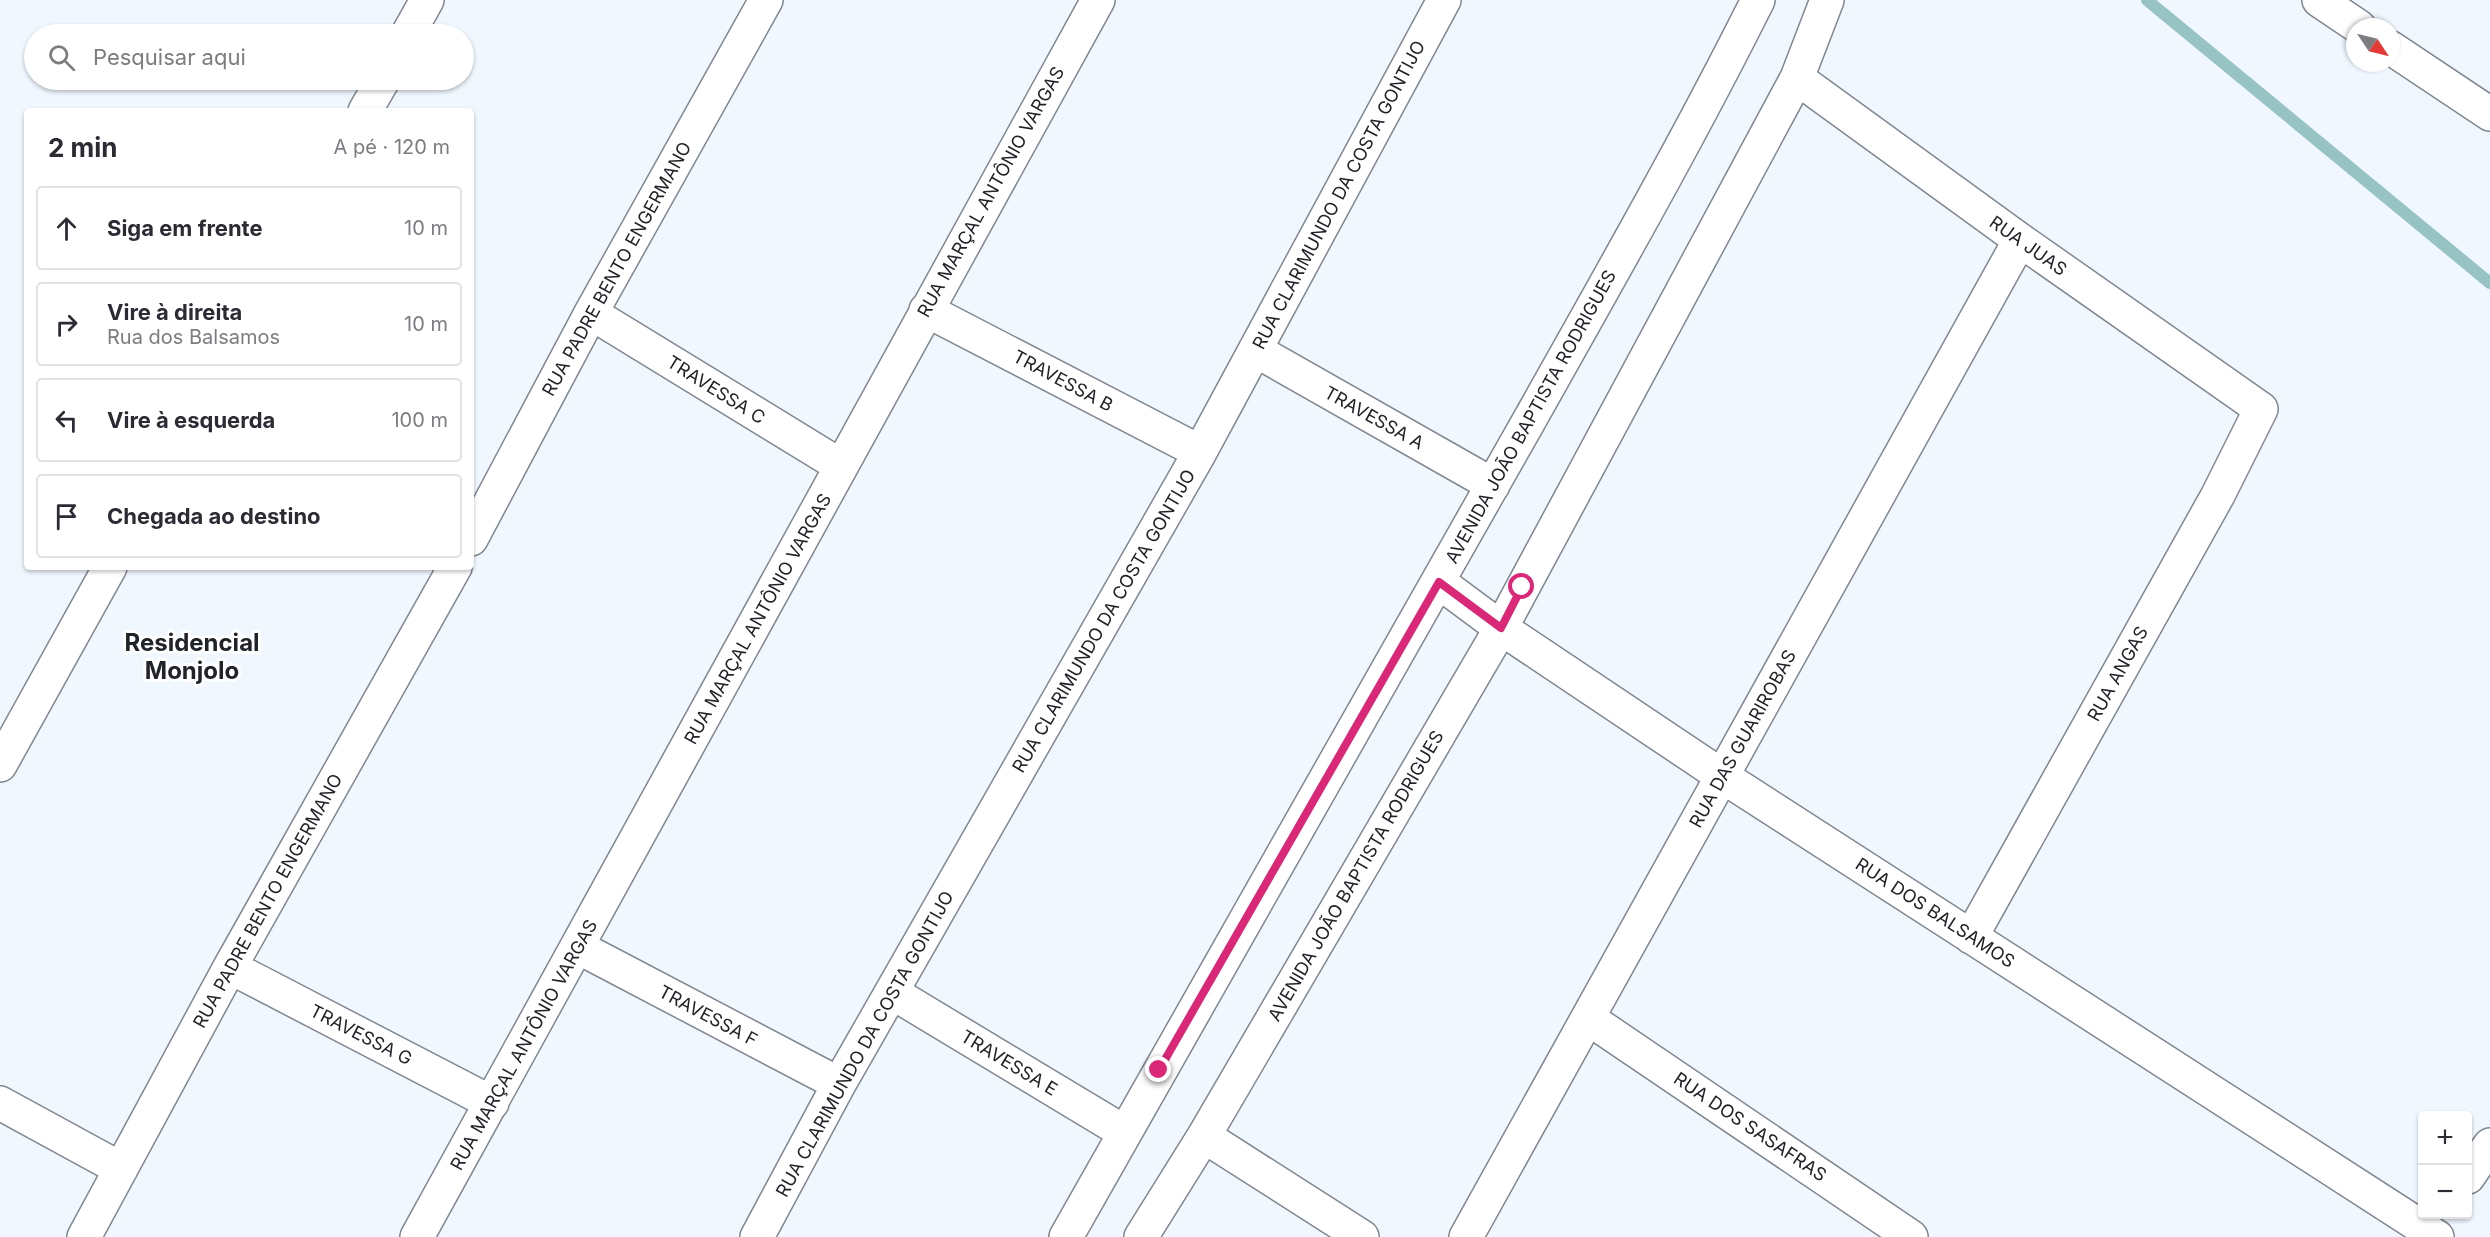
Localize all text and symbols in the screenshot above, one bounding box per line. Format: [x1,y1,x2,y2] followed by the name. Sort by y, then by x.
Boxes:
[2346,18,2400,72] north arrow
[24,24,474,90] search box
[1248,37,1429,353] street label: RUA CLARIMUNDO DA COSTA GONTIJO
[45,41,78,74] icon: search
[93,44,246,70] text: Pesquisar aqui
[912,62,1068,321] street label: RUA MARÇAL ANTÔNIO VARGAS
[48,132,118,163] text: 2 min
[334,135,450,159] text: A pé · 120 m
[538,138,695,400] street label: RUA PADRE BENTO ENGERMANO
[1986,211,2071,280] street label: RUA JUAS
[50,212,83,245] icon: ahead
[107,215,263,241] text: Siga em frente
[404,216,448,240] text: 10 m
[1440,266,1620,567] street label: AVENIDA JOÃO BAPTISTA RODRIGUES
[107,299,242,325] text: Vire à direita
[50,308,83,341] icon: right
[404,312,448,336] text: 10 m
[107,325,280,349] text: Rua dos Balsamos
[1010,345,1117,416] street label: TRAVESSA B
[663,351,769,428] street label: TRAVESSA C
[1321,382,1428,454] street label: TRAVESSA A
[50,404,83,437] icon: left
[107,407,275,433] text: Vire à esquerda
[391,408,448,432] text: 100 m
[1008,465,1199,776] street label: RUA CLARIMUNDO DA COSTA GONTIJO
[679,489,835,748] street label: RUA MARÇAL ANTÔNIO VARGAS
[50,500,83,533] icon: arrive
[107,503,321,529] text: Chegada ao destino
[1508,573,1534,599] route start
[2083,623,2152,725] street label: RUA ANGAS
[124,628,260,685] district label: Residencial Monjolo
[1685,646,1800,831] street label: RUA DAS GUARIROBAS
[1263,726,1448,1025] street label: AVENIDA JOÃO BAPTISTA RODRIGUES
[189,770,346,1032] street label: RUA PADRE BENTO ENGERMANO
[1852,853,2019,972] street label: RUA DOS BALSAMOS
[771,887,958,1200] street label: RUA CLARIMUNDO DA COSTA GONTIJO
[445,915,601,1174] street label: RUA MARÇAL ANTÔNIO VARGAS
[655,981,761,1050] street label: TRAVESSA F
[307,1000,416,1069] street label: TRAVESSA G
[957,1025,1061,1100] street label: TRAVESSA E
[1145,1056,1171,1082] route end
[1670,1068,1831,1186] street label: RUA DOS SASAFRAS
[2418,1111,2472,1219] map controls
[2418,1111,2472,1165] button: +
[2418,1165,2472,1219] button: −

